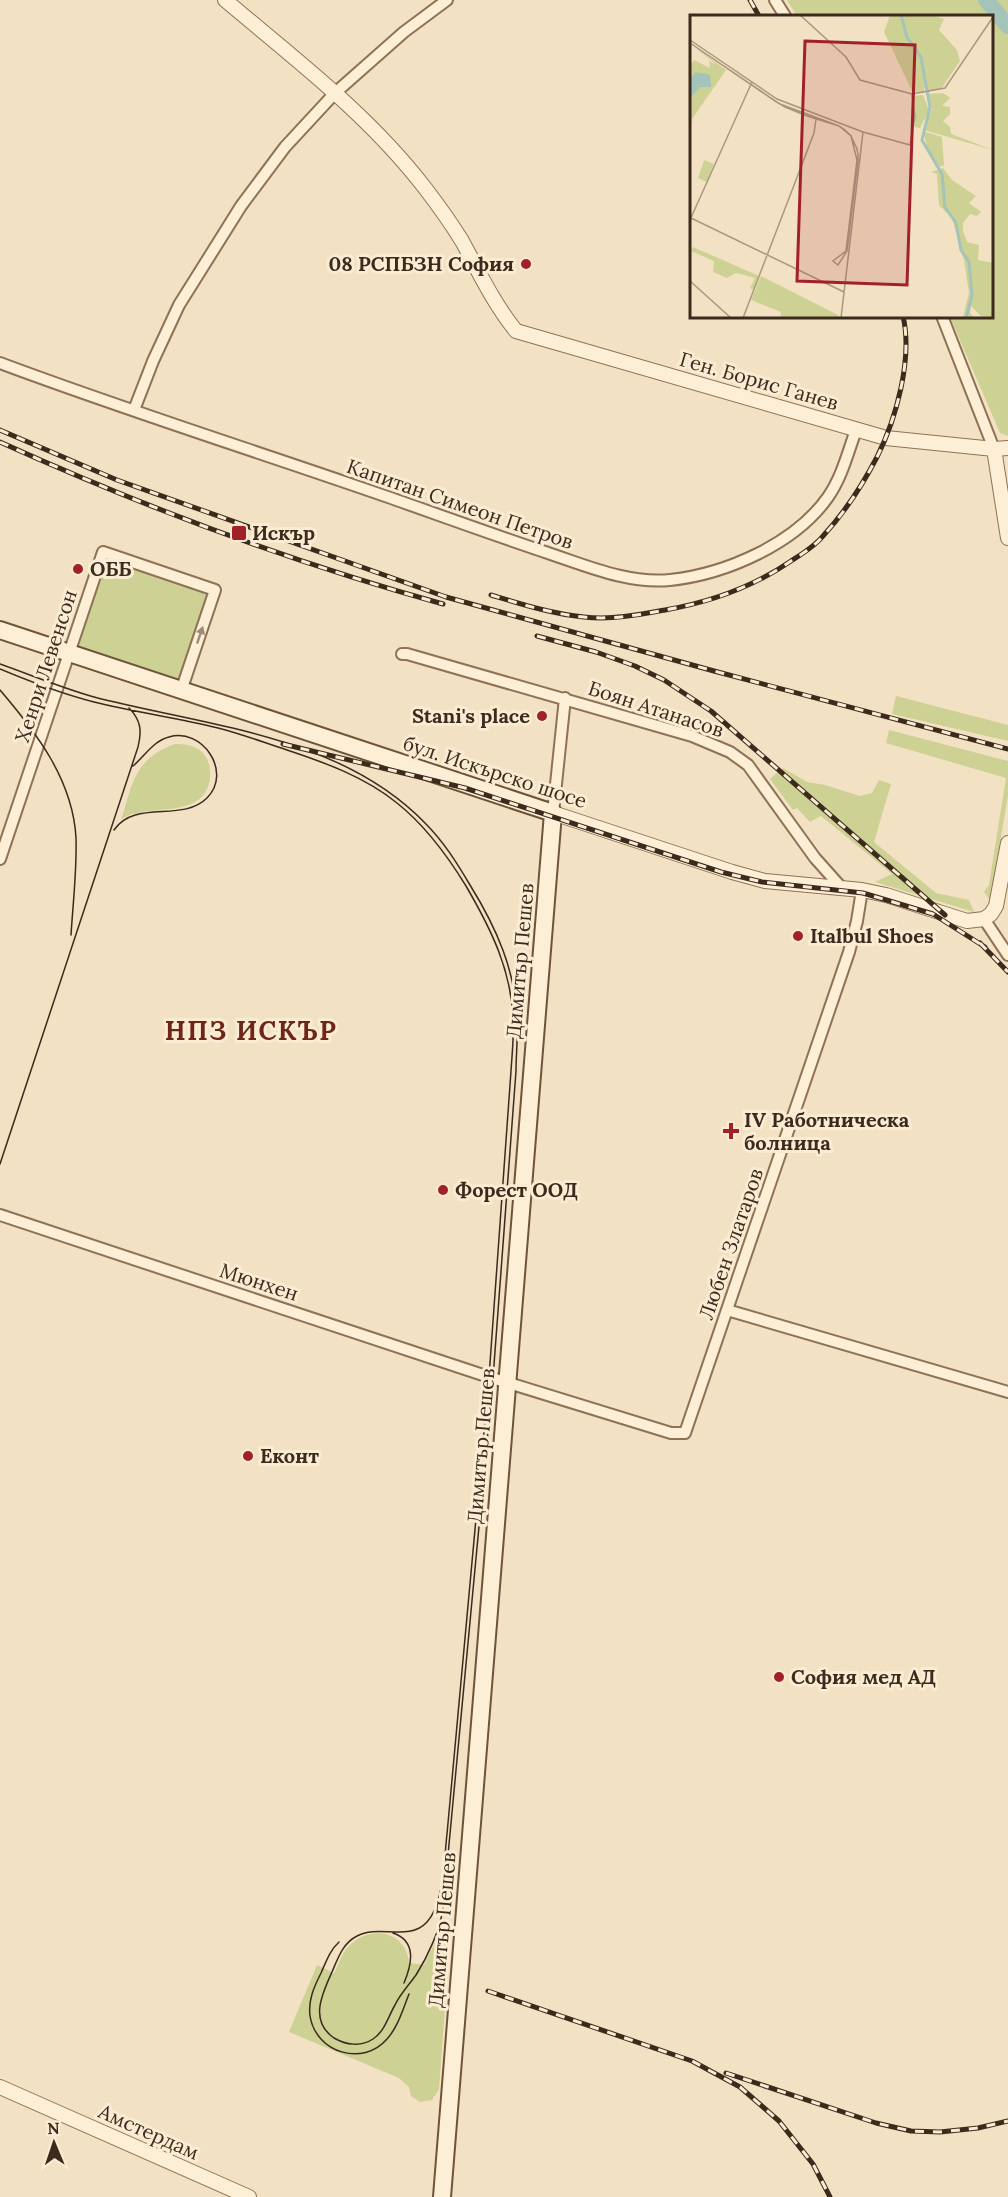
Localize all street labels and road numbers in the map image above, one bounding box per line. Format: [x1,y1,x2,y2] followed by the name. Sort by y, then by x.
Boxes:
[677,346,841,415] street label: Ген. Борис Ганев
[344,453,577,554] street label: Капитан Симеон Петров
[9,586,82,745] street label: Хенри Левенсон
[585,675,727,742] street label: Боян Атанасов
[400,730,590,813] street label: бул. Искърско шосе
[500,882,539,1040] street label: Димитър Пешев
[693,1165,768,1323] street label: Любен Златаров
[217,1257,302,1306] street label: Мюнхен
[461,1367,500,1525] street label: Димитър Пешев
[422,1851,461,2009] street label: Димитър Пешев
[94,2098,204,2165] street label: Амстердам

